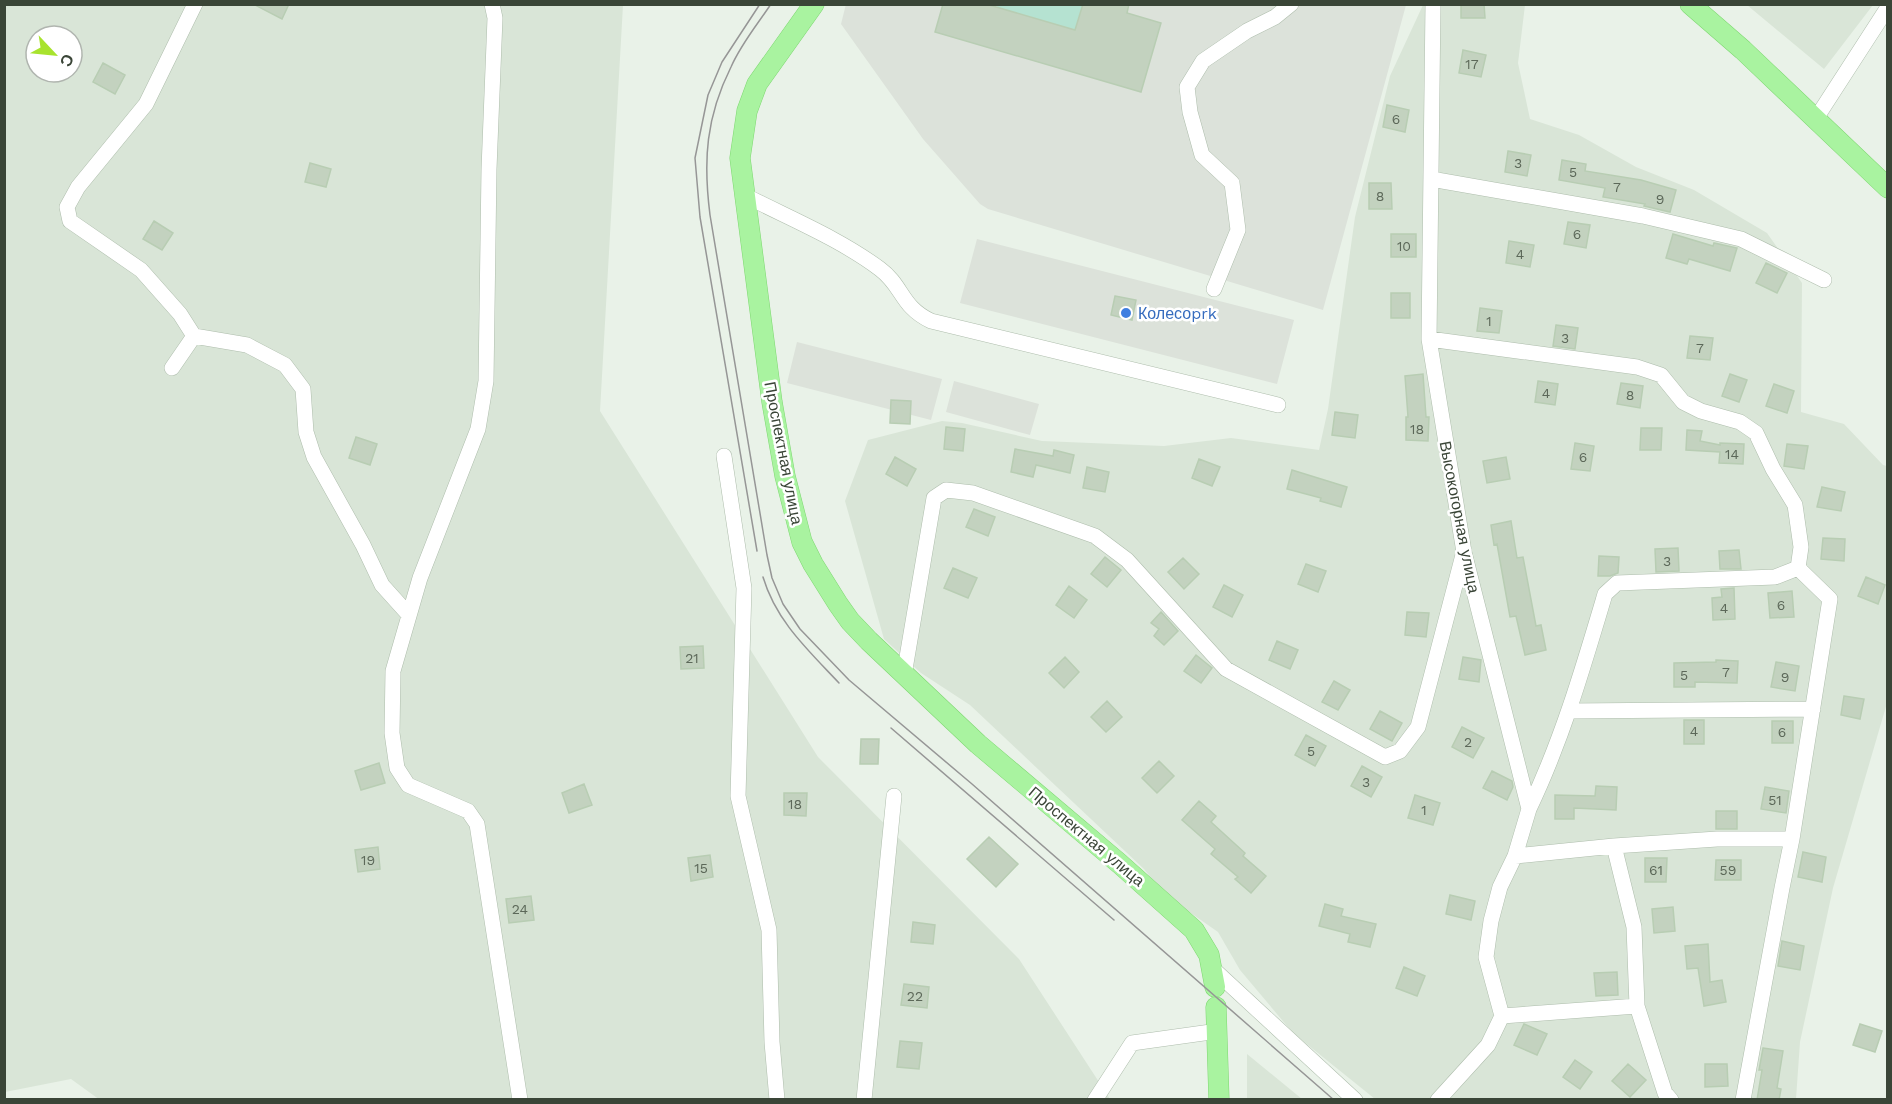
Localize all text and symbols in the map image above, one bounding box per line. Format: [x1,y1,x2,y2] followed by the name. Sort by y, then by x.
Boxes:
[24,24,84,84] north arrow
[56,51,78,70] text: С
[1465,56,1479,72] house number: 17
[1392,111,1400,127] house number: 6
[1514,155,1522,171] house number: 3
[1569,164,1577,180] house number: 5
[1613,179,1621,195] house number: 7
[1376,188,1384,204] house number: 8
[1656,191,1664,207] house number: 9
[1573,226,1581,242] house number: 6
[1397,238,1411,254] house number: 10
[1516,246,1524,262] house number: 4
[1138,304,1217,323] place label: Колесоprk
[1119,306,1133,320] marker: Колесоprk
[1486,313,1492,329] house number: 1
[1561,330,1569,346] house number: 3
[1696,340,1704,356] house number: 7
[760,380,807,526] street label: Проспектная улица
[1542,385,1550,401] house number: 4
[1626,387,1634,403] house number: 8
[1410,421,1424,437] house number: 18
[1435,439,1484,595] street label: Высокогорная улица
[1725,446,1739,462] house number: 14
[1579,449,1587,465] house number: 6
[1663,553,1671,569] house number: 3
[1777,597,1785,613] house number: 6
[1720,600,1728,616] house number: 4
[685,650,699,666] house number: 21
[1722,664,1730,680] house number: 7
[1680,667,1688,683] house number: 5
[1781,669,1789,685] house number: 9
[1690,723,1698,739] house number: 4
[1778,724,1786,740] house number: 6
[1464,734,1472,750] house number: 2
[1307,743,1315,759] house number: 5
[1362,774,1370,790] house number: 3
[1025,782,1148,890] street label: Проспектная улица
[1768,792,1782,808] house number: 51
[788,796,802,812] house number: 18
[1421,802,1427,818] house number: 1
[361,852,375,868] house number: 19
[694,860,708,876] house number: 15
[1649,862,1663,878] house number: 61
[1720,862,1736,878] house number: 59
[512,901,528,917] house number: 24
[907,988,923,1004] house number: 22

